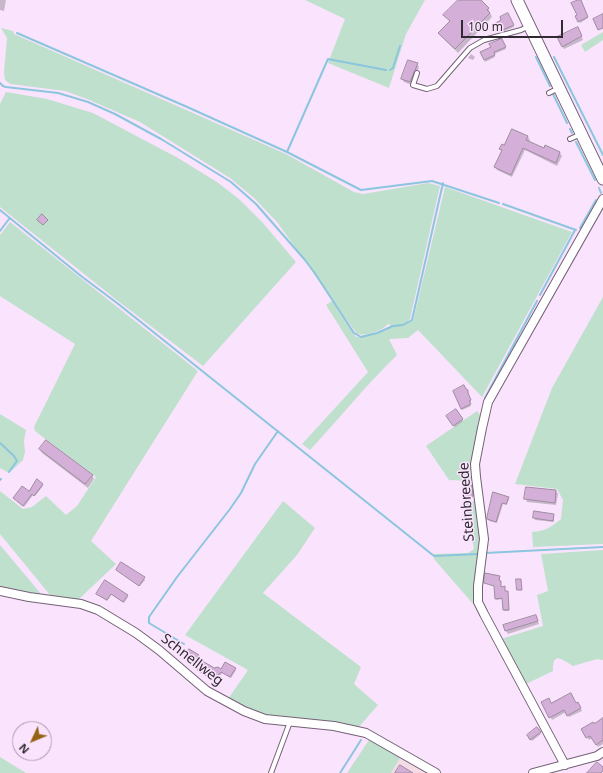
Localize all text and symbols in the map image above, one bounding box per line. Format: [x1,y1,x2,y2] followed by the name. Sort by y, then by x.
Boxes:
[463,12,565,38] scale bar
[468,18,503,35] text: 100 m
[456,462,478,542] street label: Steinbreede
[158,630,226,690] street label: Schnellweg
[12,721,52,761] north arrow
[15,741,32,757] text: N

